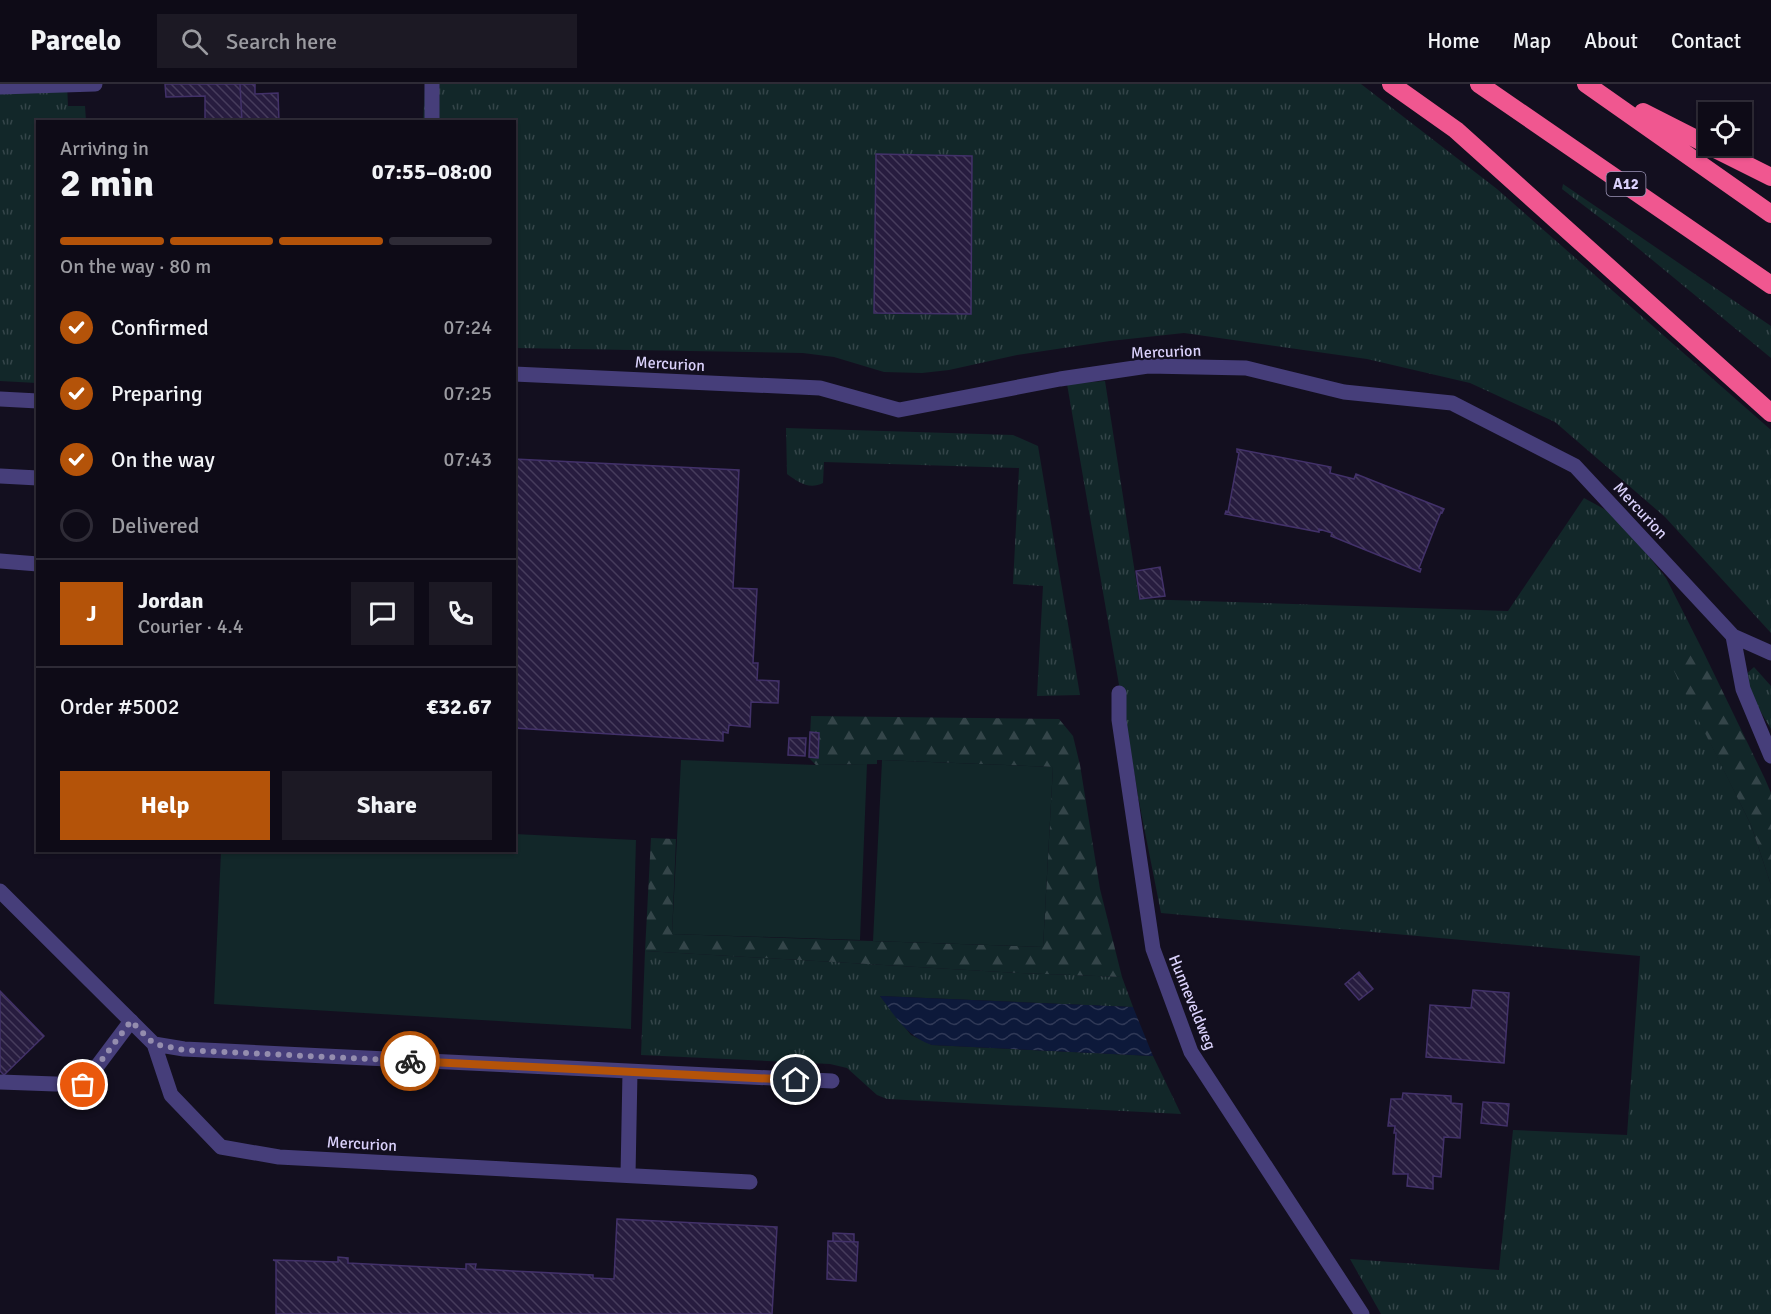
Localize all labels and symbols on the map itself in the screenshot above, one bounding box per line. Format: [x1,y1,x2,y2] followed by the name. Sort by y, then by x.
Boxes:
[1606,172,1646,196] road number: A12
[1131,341,1202,363] street label: Mercurion
[634,352,706,376] street label: Mercurion
[1609,478,1672,543] street label: Mercurion
[1164,952,1220,1053] street label: Hunneveldweg
[380,1031,440,1091] courier
[770,1054,821,1105] pin
[57,1059,108,1110] pin
[326,1132,398,1156] street label: Mercurion

